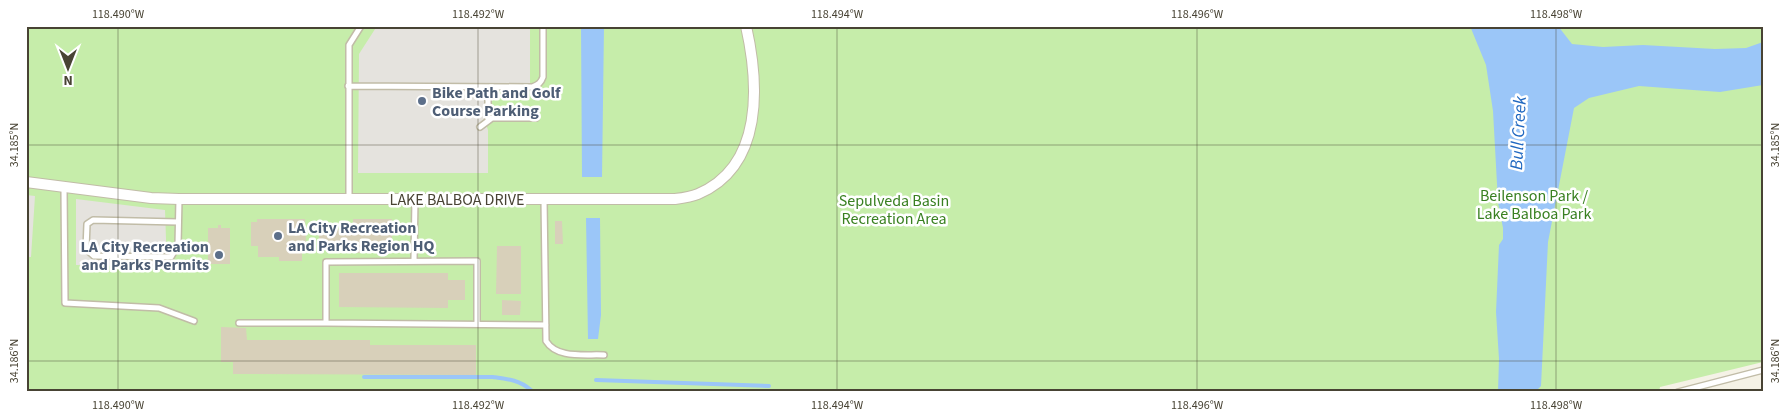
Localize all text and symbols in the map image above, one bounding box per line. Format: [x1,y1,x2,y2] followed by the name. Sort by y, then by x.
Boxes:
[92,6,145,23] text: 118.490°W
[452,6,505,23] text: 118.492°W
[811,6,864,23] text: 118.494°W
[1171,6,1224,23] text: 118.496°W
[1530,6,1583,23] text: 118.498°W
[42,42,92,92] north arrow
[63,70,73,90] text: N
[432,82,561,122] place label: Bike Path and Golf Course Parking
[416,95,428,107] marker: Bike Path and Golf Course Parking
[1504,95,1533,171] water label: Bull Creek
[6,123,23,167] text: 34.185°N
[1767,123,1784,167] text: 34.185°N
[1477,185,1591,225] park label: Beilenson Park / Lake Balboa Park
[390,189,524,211] street label: LAKE BALBOA DRIVE
[839,190,949,230] park label: Sepulveda Basin Recreation Area
[288,217,435,257] place label: LA City Recreation and Parks Region HQ
[272,230,284,242] marker: LA City Recreation and Parks Region HQ
[81,236,209,276] place label: LA City Recreation and Parks Permits
[213,249,225,261] marker: LA City Recreation and Parks Permits
[6,339,23,383] text: 34.186°N
[1767,339,1784,383] text: 34.186°N
[92,397,145,414] text: 118.490°W
[452,397,505,414] text: 118.492°W
[811,397,864,414] text: 118.494°W
[1171,397,1224,414] text: 118.496°W
[1530,397,1583,414] text: 118.498°W

